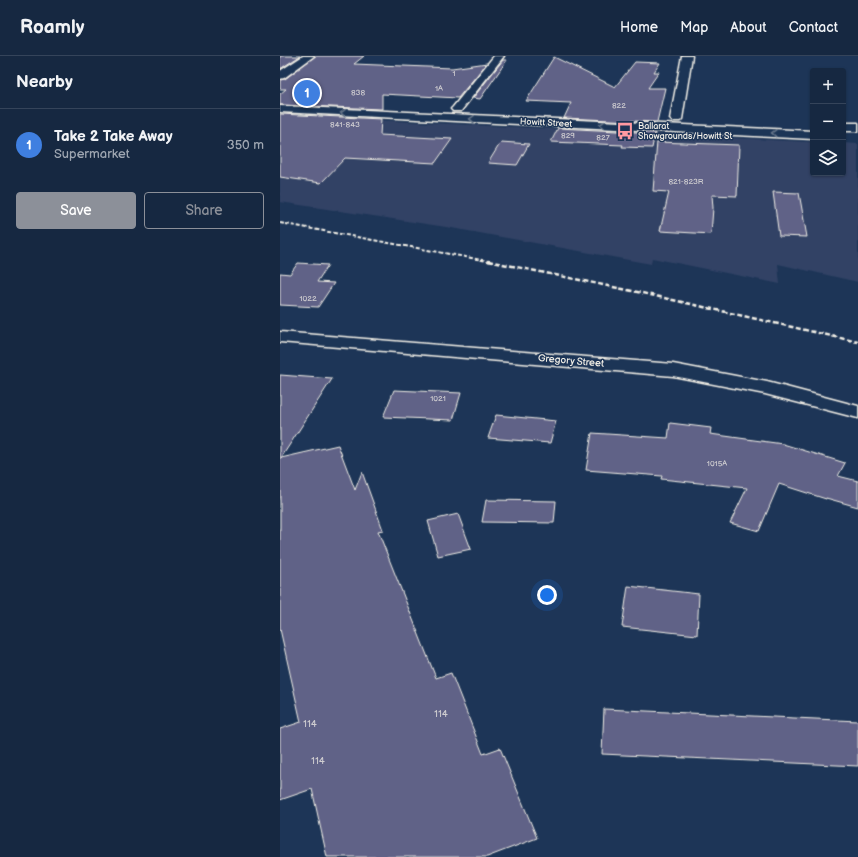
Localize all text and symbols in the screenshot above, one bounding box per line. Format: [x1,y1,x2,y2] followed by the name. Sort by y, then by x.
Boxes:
[20,16,84,39] text: Roamly
[620,19,658,36] text: Home
[680,19,708,36] text: Map
[730,19,767,36] text: About
[789,19,838,36] text: Contact
[810,68,846,176] map controls
[810,68,846,104] button: +
[452,69,456,78] house number: 1
[16,72,73,92] text: Nearby
[294,78,320,108] pin: 1
[435,84,443,93] house number: 1A
[351,88,365,97] house number: 838
[612,101,626,110] house number: 822
[810,104,846,140] button: −
[340,108,346,117] one-way arrow
[469,115,475,123] one-way arrow
[520,116,573,130] street label: Howitt Street
[330,120,360,129] house number: 841-843
[599,121,605,130] one-way arrow
[615,121,635,141] bus stop icon: Ballarat Showgrounds/Howitt St
[638,121,733,142] place label: Ballarat Showgrounds/Howitt St
[54,127,173,146] text: Take 2 Take Away
[771,129,777,138] one-way arrow
[561,131,575,140] house number: 829
[596,133,610,142] house number: 827
[26,137,32,153] text: 1
[227,137,264,153] text: 350 m
[810,140,846,176] button: layers
[54,146,130,162] text: Supermarket
[668,177,704,186] house number: 821-823R
[16,192,136,229] button: Save
[144,192,264,229] button: Share
[299,294,317,303] house number: 1022
[537,352,605,370] street label: Gregory Street
[430,394,446,403] house number: 1021
[707,459,727,468] house number: 1015A
[537,585,557,605] your location
[434,708,448,720] house number: 114
[303,718,317,730] house number: 114
[311,755,325,767] house number: 114

